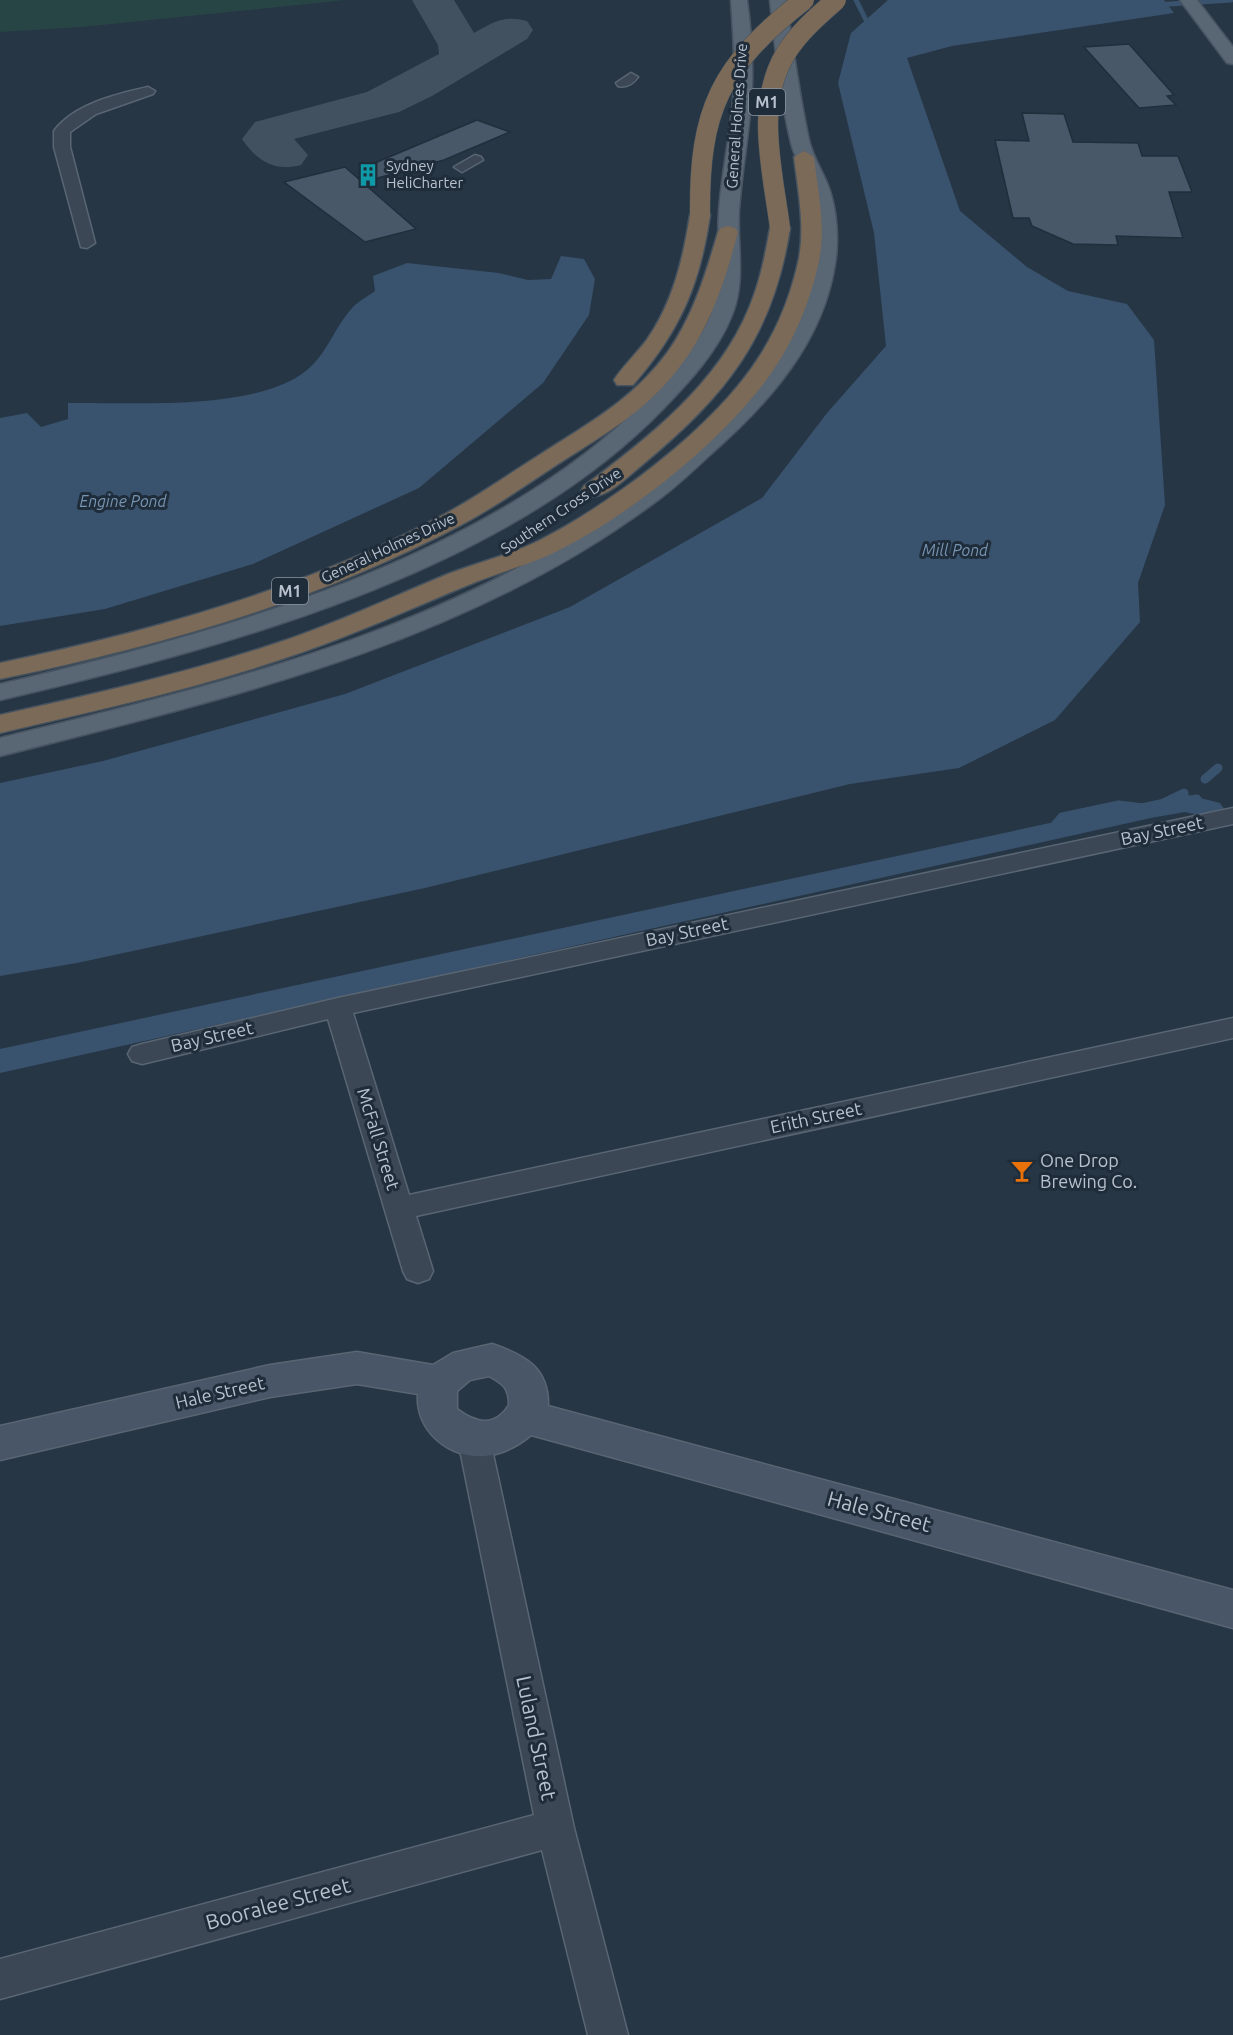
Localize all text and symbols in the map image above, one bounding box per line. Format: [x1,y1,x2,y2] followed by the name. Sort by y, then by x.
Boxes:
[723,43,750,189] street label: General Holmes Drive
[749,89,785,115] road number: M1
[386,157,464,191] place label: Sydney HeliCharter
[355,162,381,188] building icon: Sydney HeliCharter
[497,464,624,557] street label: Southern Cross Drive
[80,492,167,510] water label: Engine Pond
[318,509,457,586] street label: General Holmes Drive
[922,541,989,559] water label: Mill Pond
[272,578,308,604] road number: M1
[1119,812,1205,849] street label: Bay Street
[644,913,730,950] street label: Bay Street
[169,1017,255,1055] street label: Bay Street
[354,1085,404,1192] street label: McFall Street
[768,1098,863,1136] street label: Erith Street
[1040,1150,1137,1191] place label: One Drop Brewing Co.
[1009,1158,1035,1184] bar icon: One Drop Brewing Co.
[173,1372,266,1412] street label: Hale Street
[825,1486,934,1536] street label: Hale Street
[512,1673,562,1802] street label: Luland Street
[203,1872,353,1934] street label: Booralee Street

